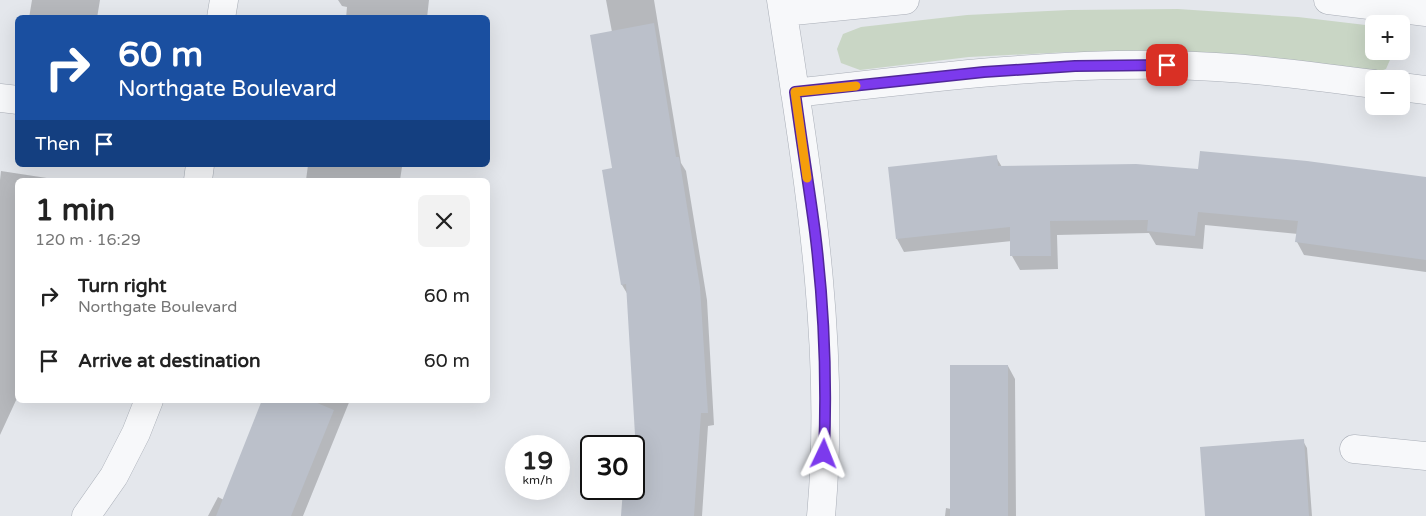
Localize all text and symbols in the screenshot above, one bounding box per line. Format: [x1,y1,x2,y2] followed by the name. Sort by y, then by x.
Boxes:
[1365,15,1410,115] map controls
[1365,15,1410,60] button: +
[118,34,203,76] text: 60 m
[35,35,100,100] icon: right
[1146,44,1188,86] pin
[1153,51,1181,79] icon: arrive
[1365,70,1410,115] button: −
[118,76,337,102] text: Northgate Boulevard
[90,130,118,158] icon: arrive
[35,133,80,155] text: Then
[35,192,115,229] text: 1 min
[418,195,470,247] button: close
[35,230,141,250] text: 120 m · 16:29
[78,275,166,297] text: Turn right
[35,282,63,310] icon: right
[424,285,470,307] text: 60 m
[78,297,237,317] text: Northgate Boulevard
[35,347,63,375] icon: arrive
[78,350,261,372] text: Arrive at destination
[424,350,470,372] text: 60 m
[797,427,849,479] position arrow
[580,435,645,500] speed limit sign: 30
[522,446,553,476] text: 19
[522,473,553,487] text: km/h

